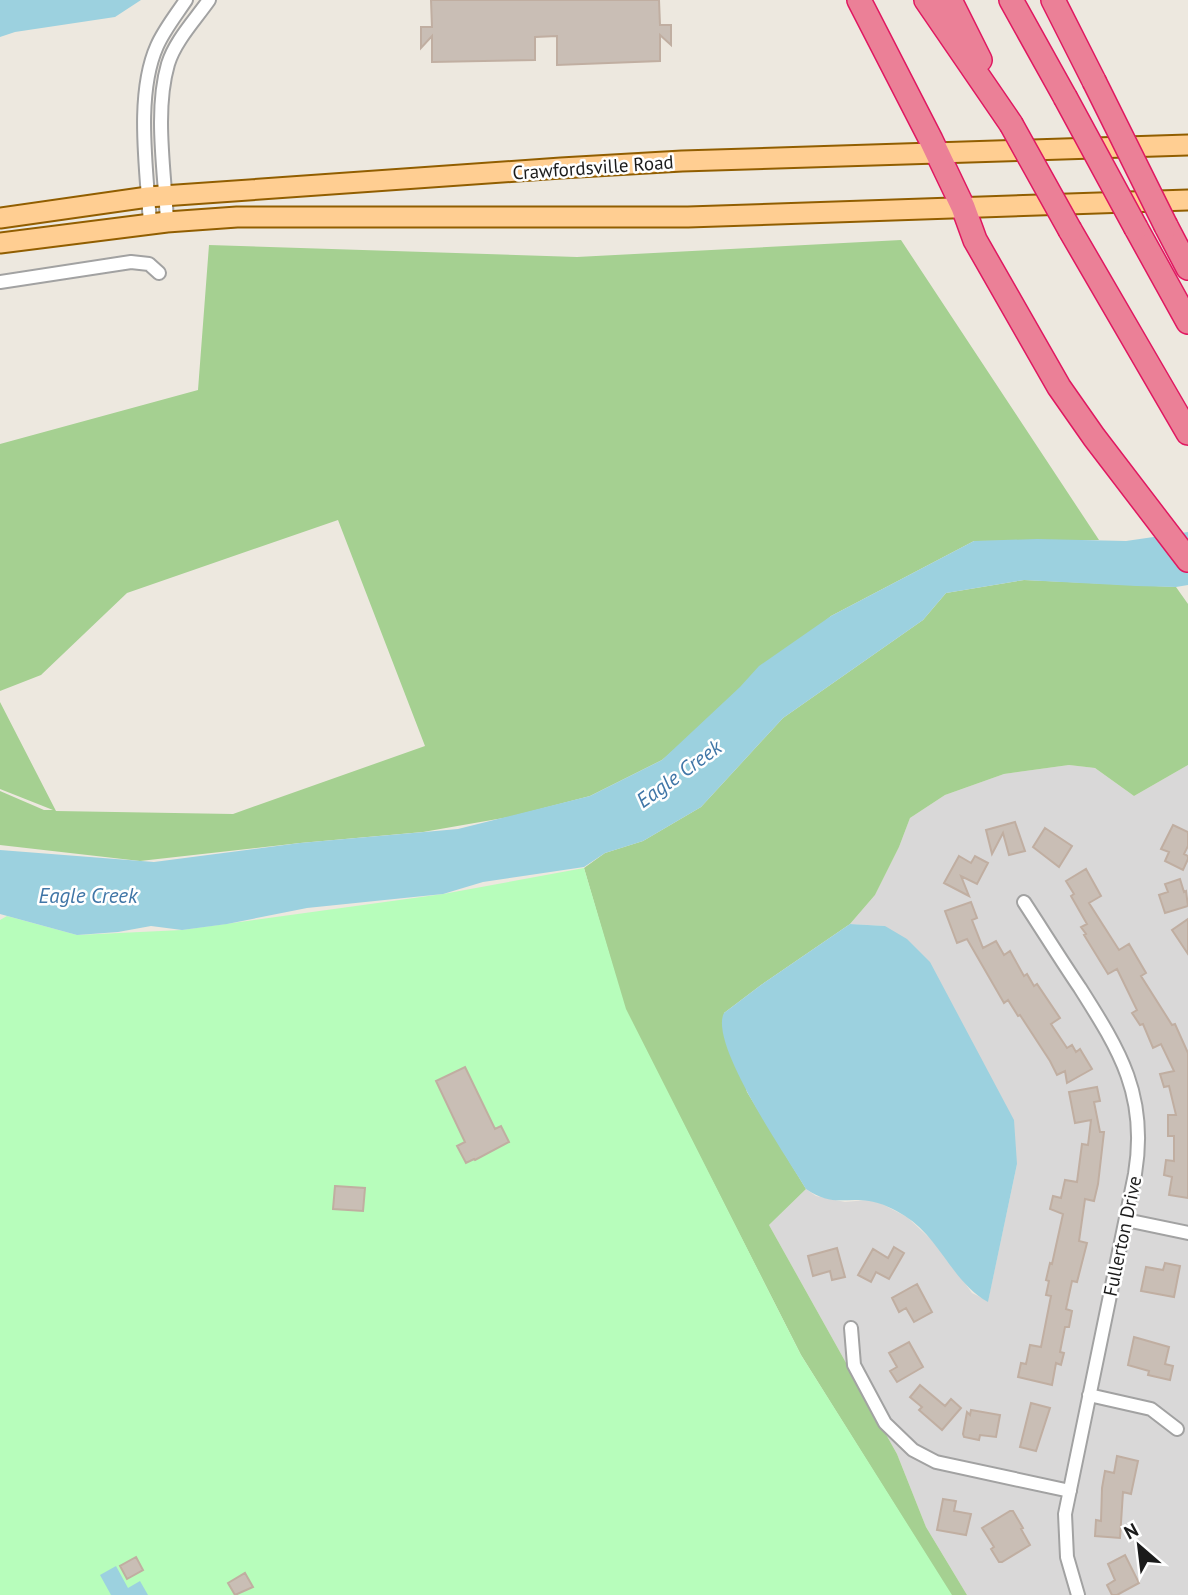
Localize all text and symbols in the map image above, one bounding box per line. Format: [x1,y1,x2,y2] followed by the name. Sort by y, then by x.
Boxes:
[512,149,674,185] street label: Crawfordsville Road
[631,733,728,814] water label: Eagle Creek
[38,882,139,909] water label: Eagle Creek
[1098,1174,1146,1298] street label: Fullerton Drive
[1104,1511,1174,1581] north arrow
[1120,1517,1142,1545] text: N

